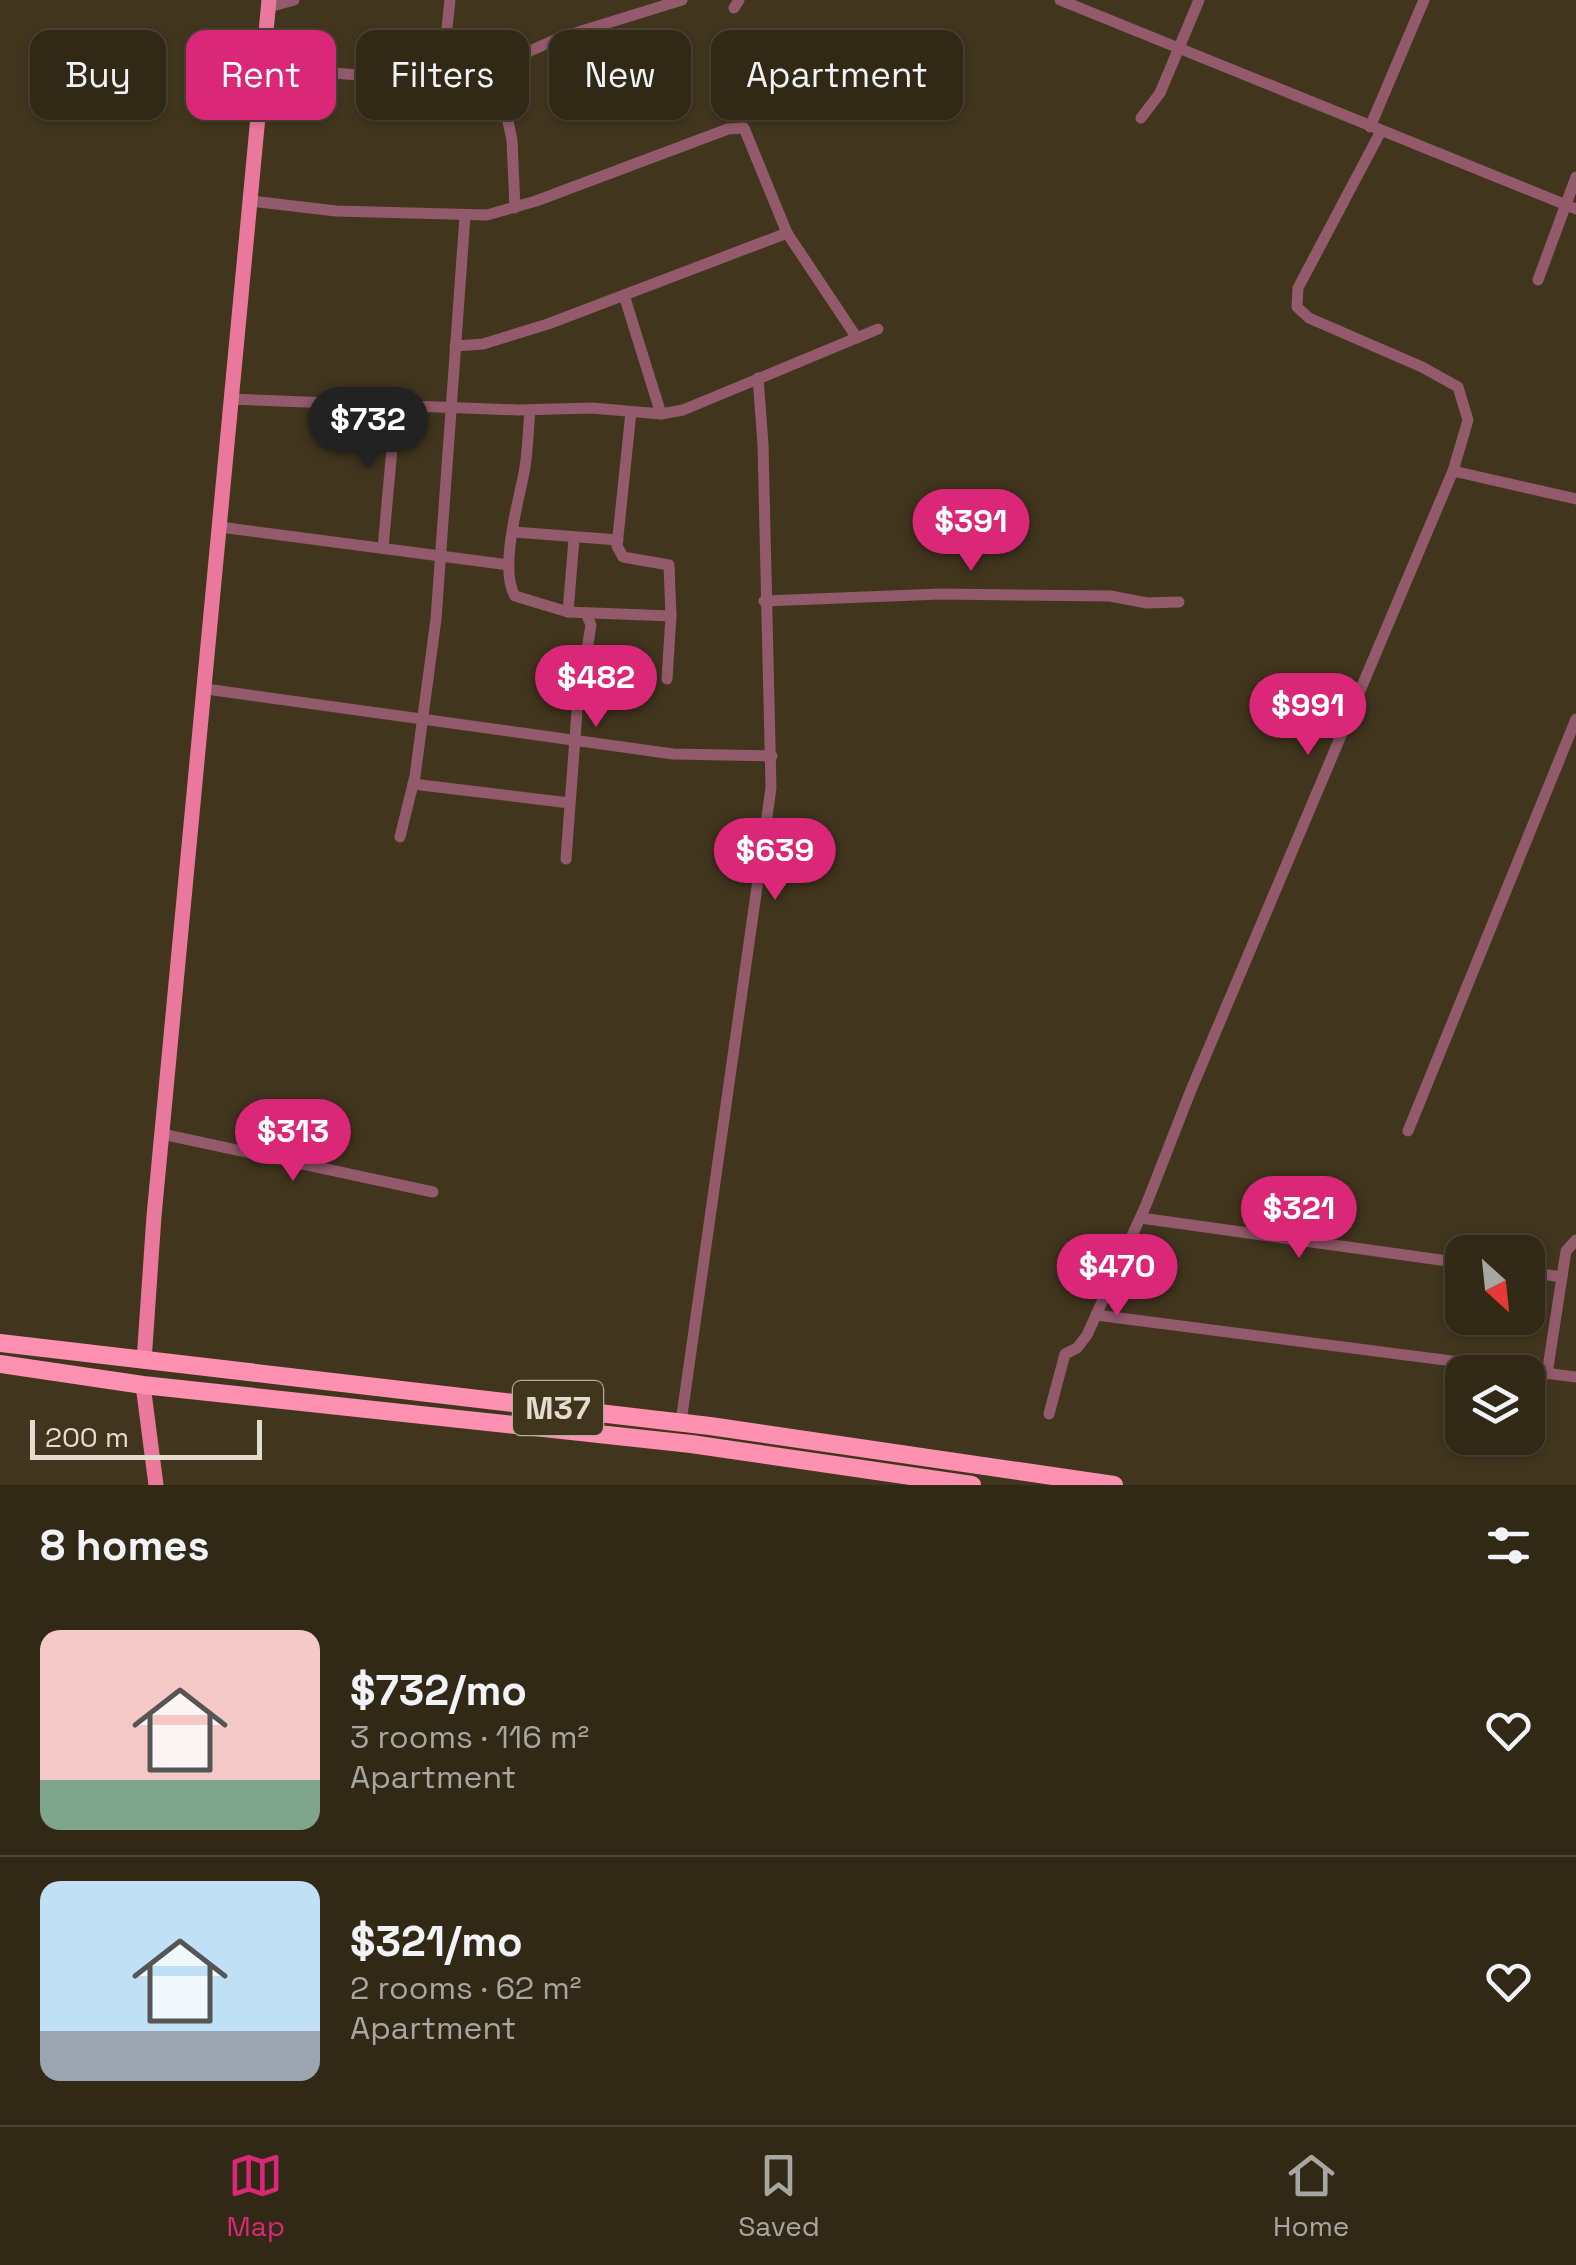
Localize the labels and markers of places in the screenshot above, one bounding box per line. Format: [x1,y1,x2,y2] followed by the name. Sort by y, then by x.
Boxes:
[309,387,427,472] pin: $732
[912,489,1030,574] pin: $391
[537,645,655,730] pin: $482
[1249,673,1367,758] pin: $991
[716,818,834,903] pin: $639
[234,1099,352,1184] pin: $313
[1240,1176,1358,1261] pin: $321
[1058,1234,1176,1319] pin: $470

